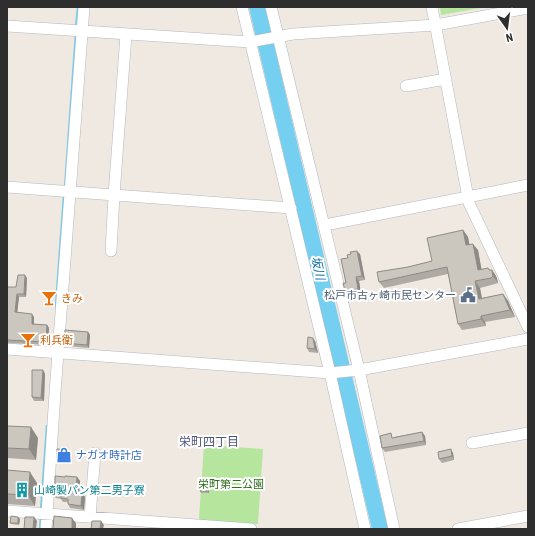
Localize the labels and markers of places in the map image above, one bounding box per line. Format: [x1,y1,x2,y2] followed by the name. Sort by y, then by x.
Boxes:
[459,286,477,304] public building icon: 松戸市古ヶ崎市民センター
[40,289,58,307] bar icon: きみ
[324,289,456,302] place label: 松戸市古ヶ崎市民センター
[61,292,83,305] place label: きみ
[19,331,37,349] bar icon: 利兵衛
[40,334,73,347] place label: 利兵衛
[55,446,73,464] shop icon: ナガオ時計店
[76,449,142,462] place label: ナガオ時計店
[13,481,31,499] building icon: 山崎製パン第二男子寮
[34,484,145,497] place label: 山崎製パン第二男子寮

